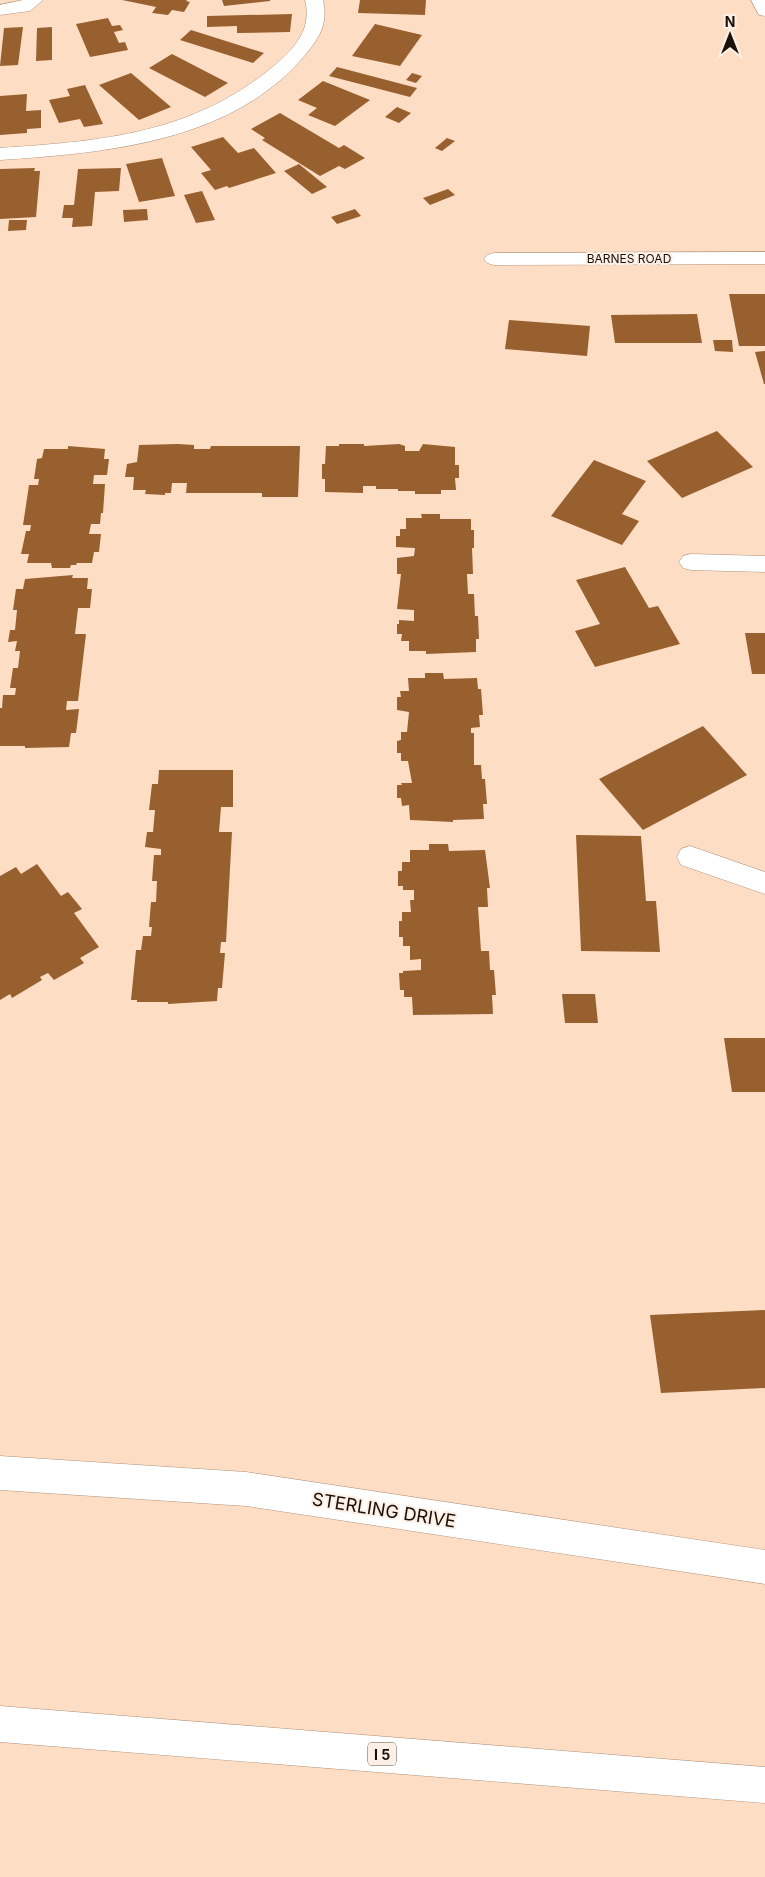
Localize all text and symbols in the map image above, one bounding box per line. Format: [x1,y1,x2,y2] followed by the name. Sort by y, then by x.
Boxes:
[705,10,755,60] north arrow
[725,13,735,30] text: N
[587,251,671,266] street label: BARNES ROAD
[311,1488,457,1532] street label: STERLING DRIVE
[368,1742,396,1766] road number: I 5

